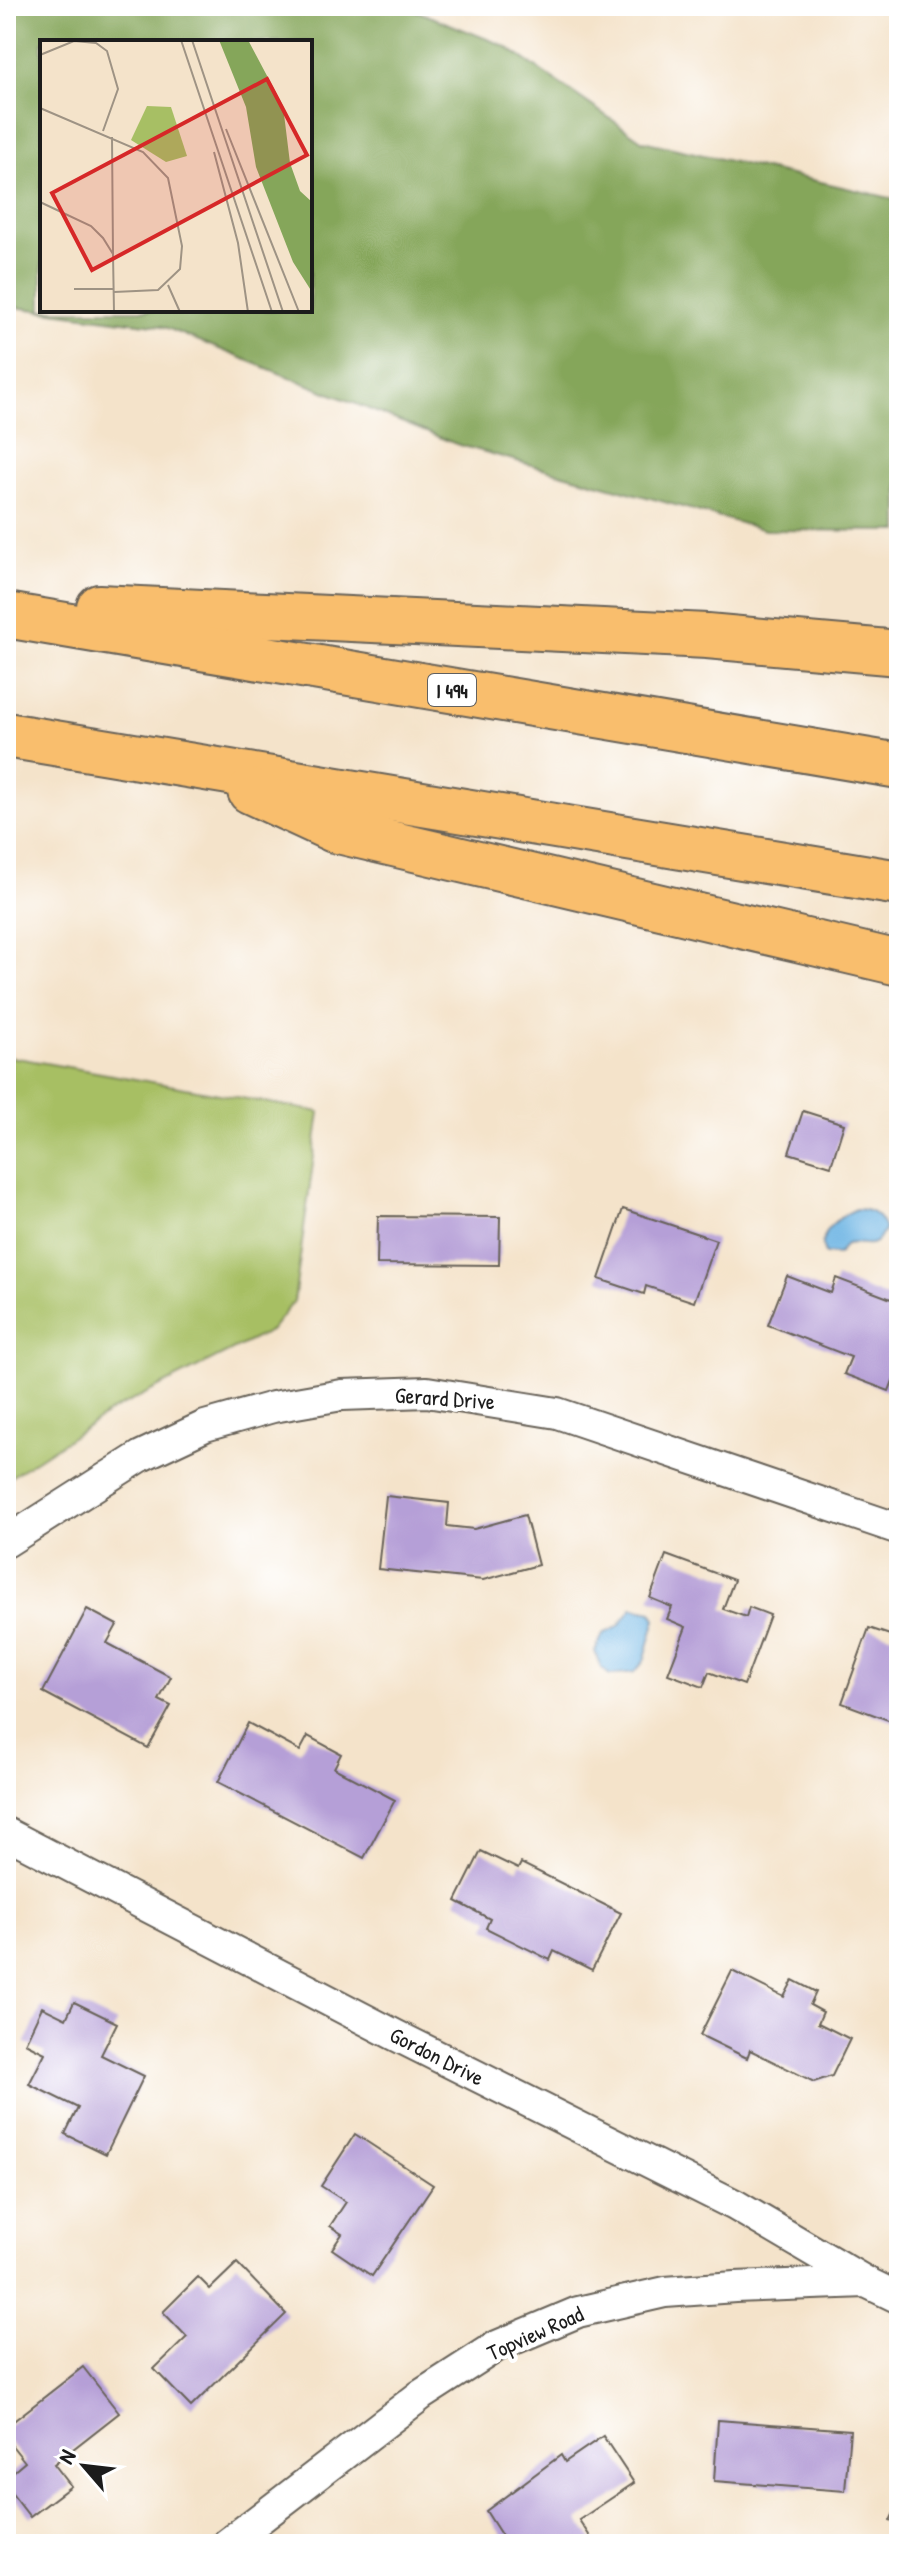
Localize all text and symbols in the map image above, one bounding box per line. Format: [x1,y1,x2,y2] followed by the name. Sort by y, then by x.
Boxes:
[40,40,312,312] inset map
[428,674,476,706] road number: I 494
[394,1380,496,1416] street label: Gerard Drive
[385,2020,489,2093] street label: Gordon Drive
[482,2298,588,2368] street label: Topview Road
[44,2426,124,2506] north arrow
[50,2444,82,2469] text: N

